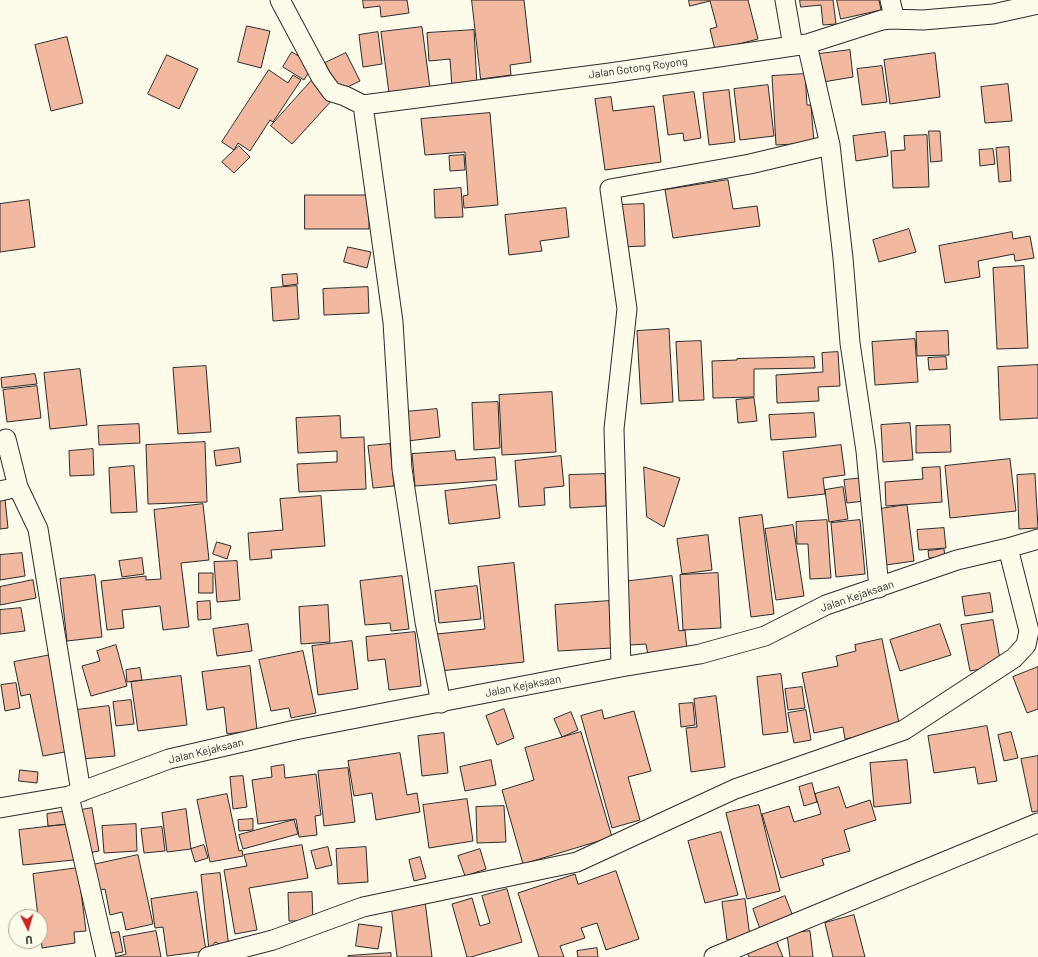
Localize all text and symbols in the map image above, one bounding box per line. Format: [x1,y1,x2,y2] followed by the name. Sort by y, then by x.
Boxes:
[588,55,688,81] street label: Jalan Gotong Royong
[818,577,896,615] street label: Jalan Kejaksaan
[484,672,562,700] street label: Jalan Kejaksaan
[167,735,245,767] street label: Jalan Kejaksaan
[8,909,48,949] north arrow
[25,934,33,947] text: U

